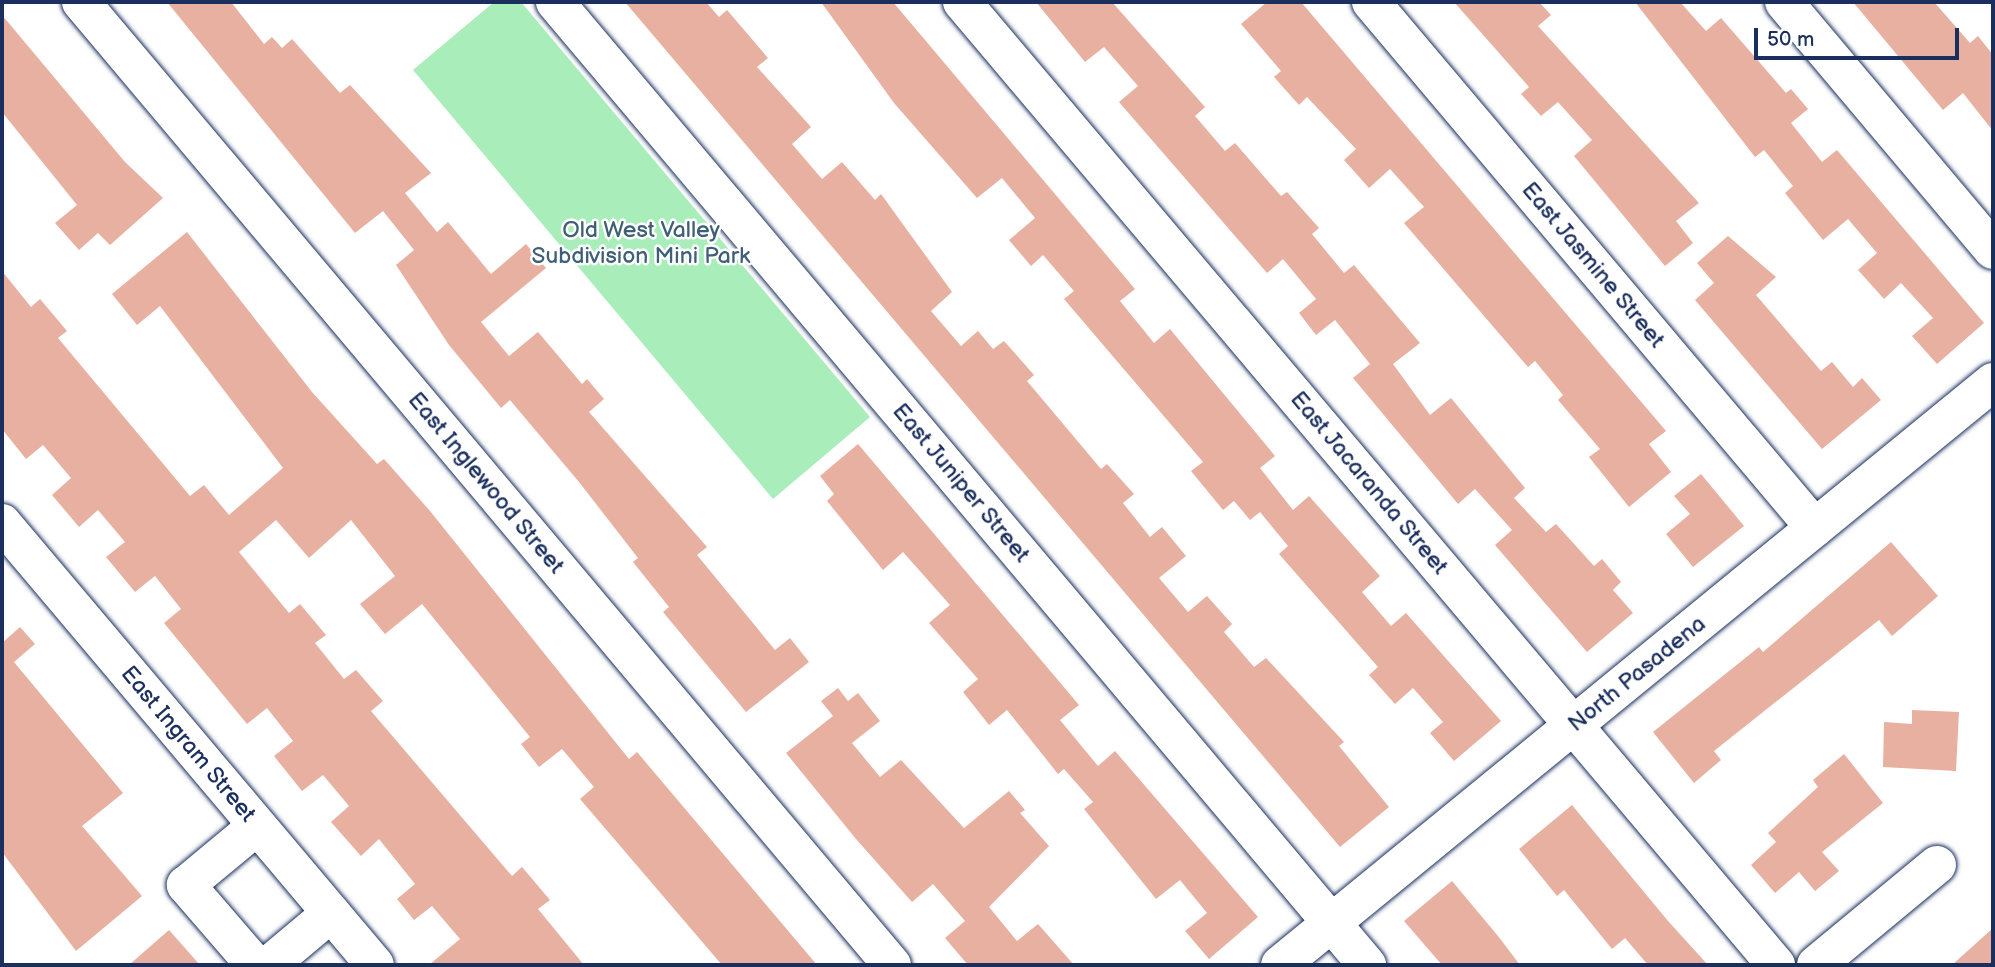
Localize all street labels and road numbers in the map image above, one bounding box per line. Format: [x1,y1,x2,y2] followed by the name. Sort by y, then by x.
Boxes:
[1515,176,1671,354] street label: East Jasmine Street
[1284,385,1454,581] street label: East Jacaranda Street
[402,387,570,579] street label: East Inglewood Street
[886,397,1036,569] street label: East Juniper Street
[1563,610,1711,738] street label: North Pasadena
[115,660,261,828] street label: East Ingram Street

